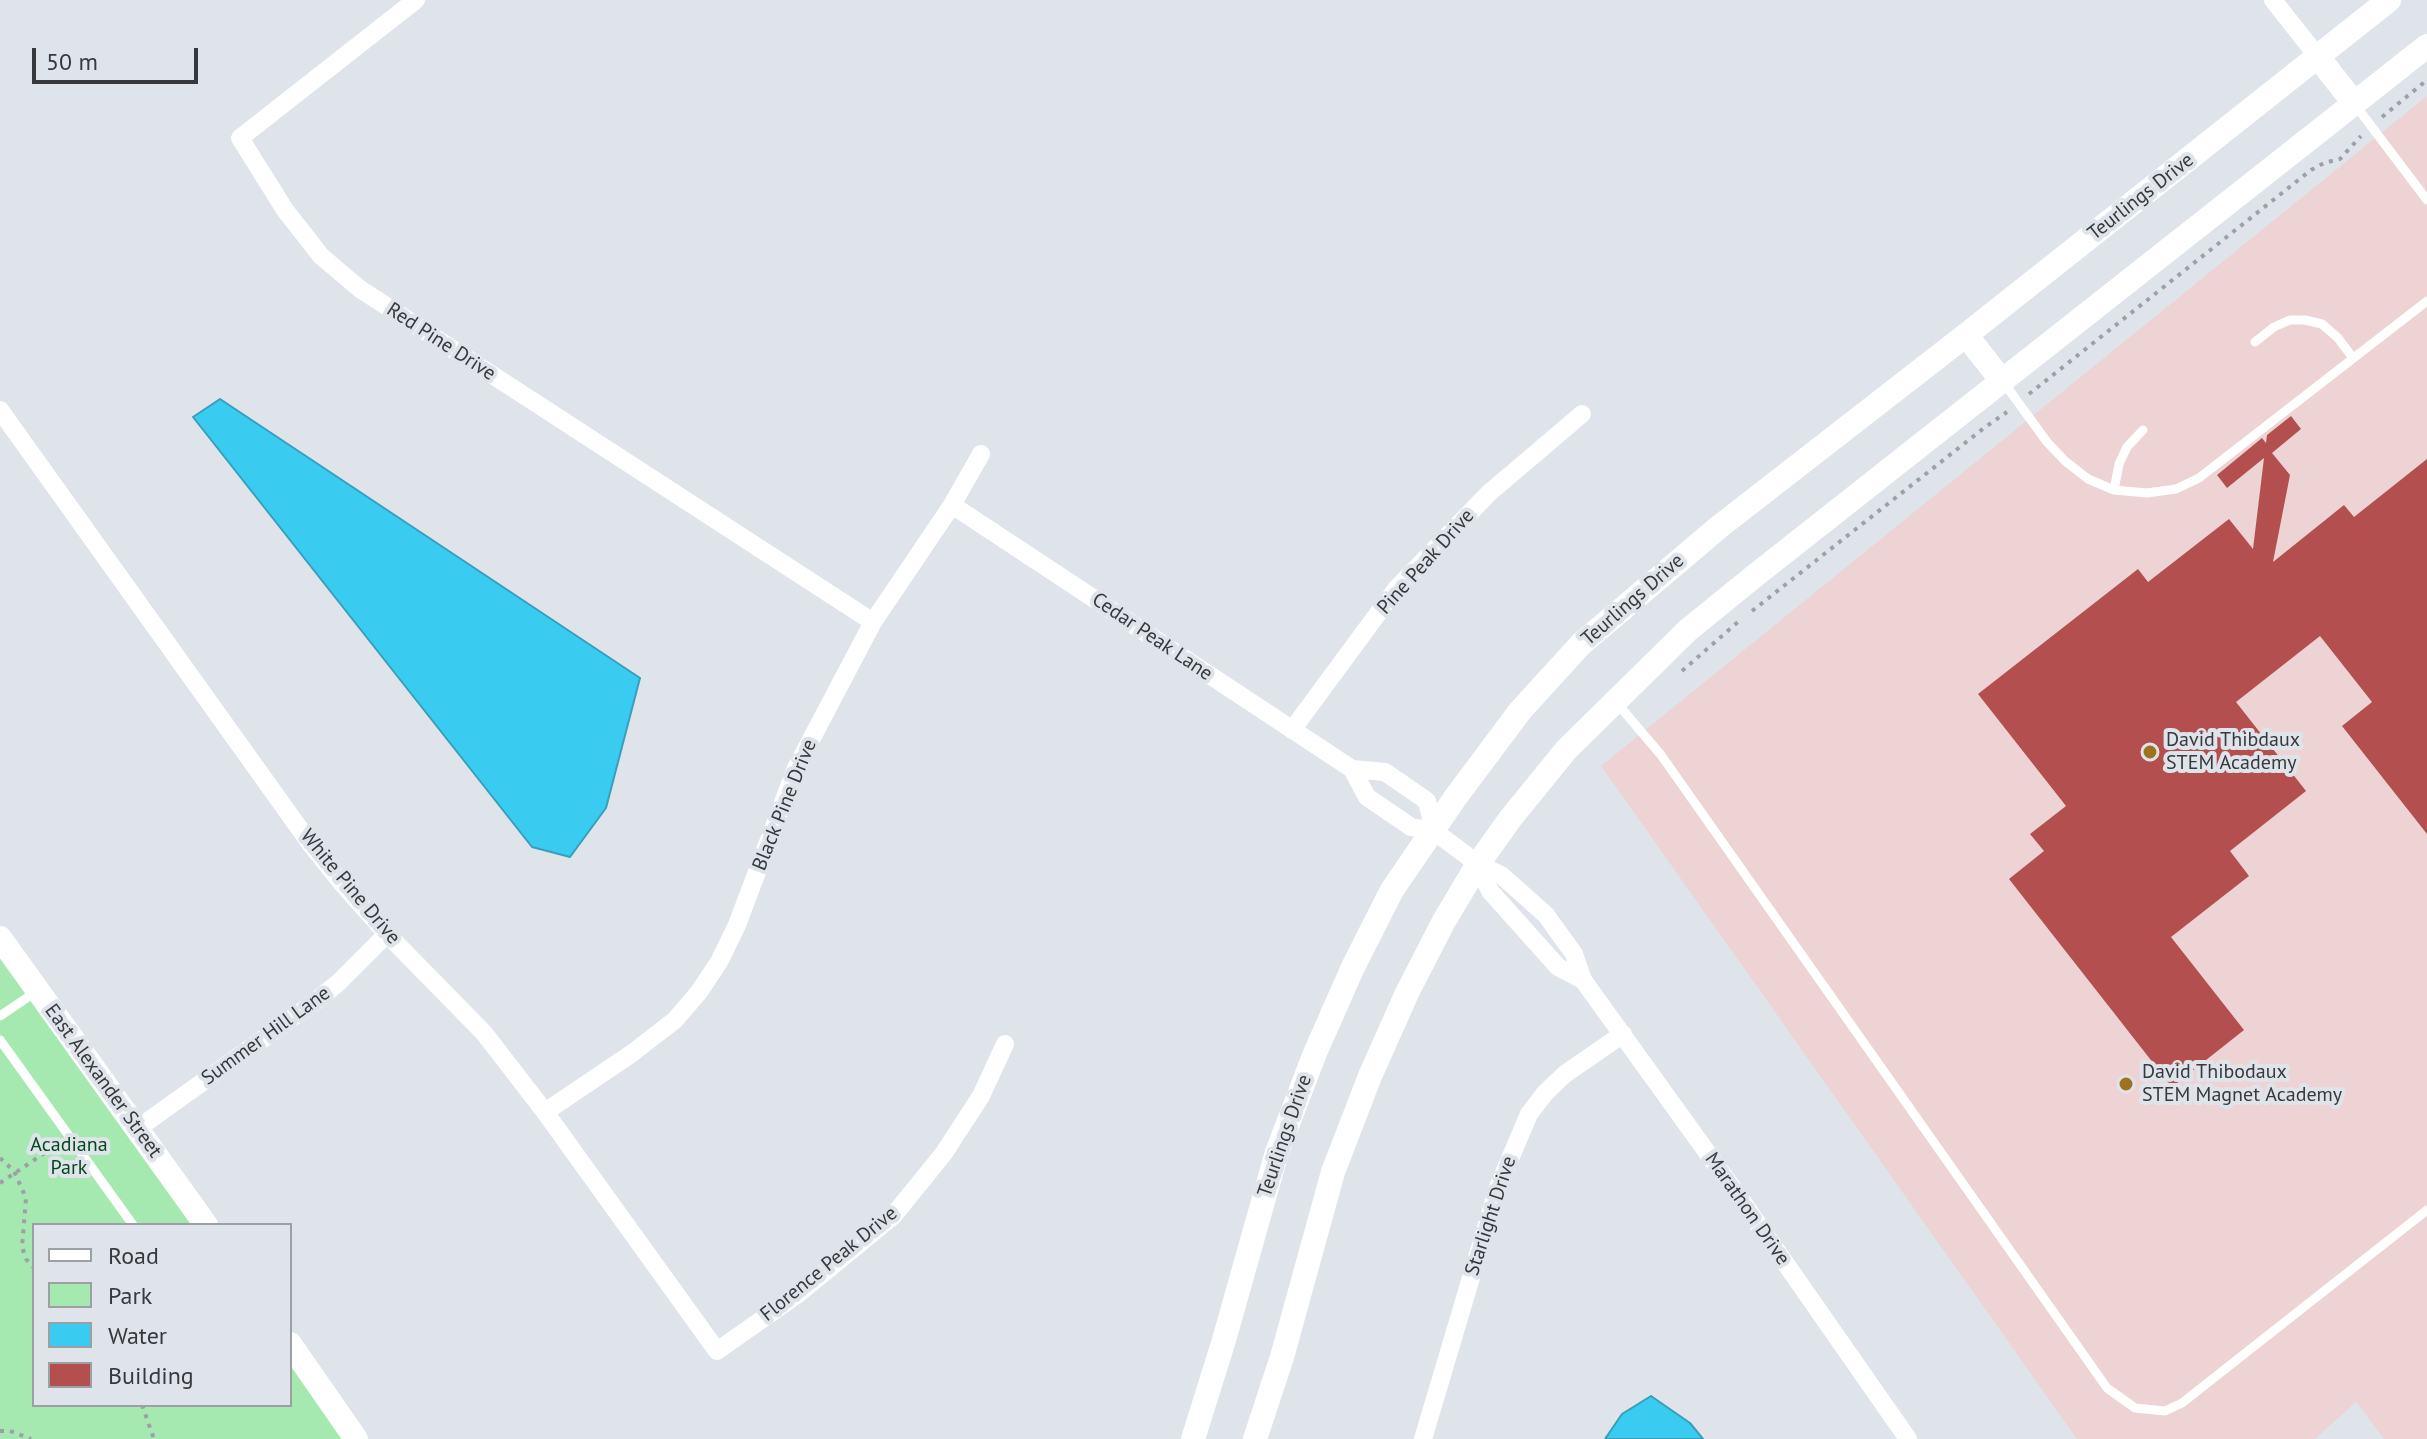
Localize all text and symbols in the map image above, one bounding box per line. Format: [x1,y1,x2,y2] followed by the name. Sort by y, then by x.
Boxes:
[36,32,202,82] scale bar
[46,46,98,77] text: 50 m
[2083,148,2199,246] street label: Teurlings Drive
[382,298,500,386] street label: Red Pine Drive
[1372,504,1480,620] street label: Pine Peak Drive
[1577,549,1689,651] street label: Teurlings Drive
[1087,588,1217,686] street label: Cedar Peak Lane
[2166,728,2300,775] place label: David Thibdaux STEM Academy
[748,736,822,874] street label: Black Pine Drive
[2141,743,2159,761] marker: David Thibdaux STEM Academy
[295,825,405,949] street label: White Pine Drive
[197,981,335,1091] street label: Summer Hill Lane
[39,1000,167,1162] street label: East Alexander Street
[2142,1060,2342,1107] place label: David Thibodaux STEM Magnet Academy
[1253,1072,1317,1200] street label: Teurlings Drive
[2117,1075,2135,1093] marker: David Thibodaux STEM Magnet Academy
[30,1133,108,1180] park label: Acadiana Park
[1699,1148,1795,1270] street label: Marathon Drive
[1460,1153,1522,1279] street label: Starlight Drive
[756,1201,902,1327] street label: Florence Peak Drive
[32,1223,292,1407] legend
[108,1240,159,1271] text: Road
[108,1280,152,1311] text: Park
[108,1320,167,1351] text: Water
[108,1360,194,1391] text: Building

